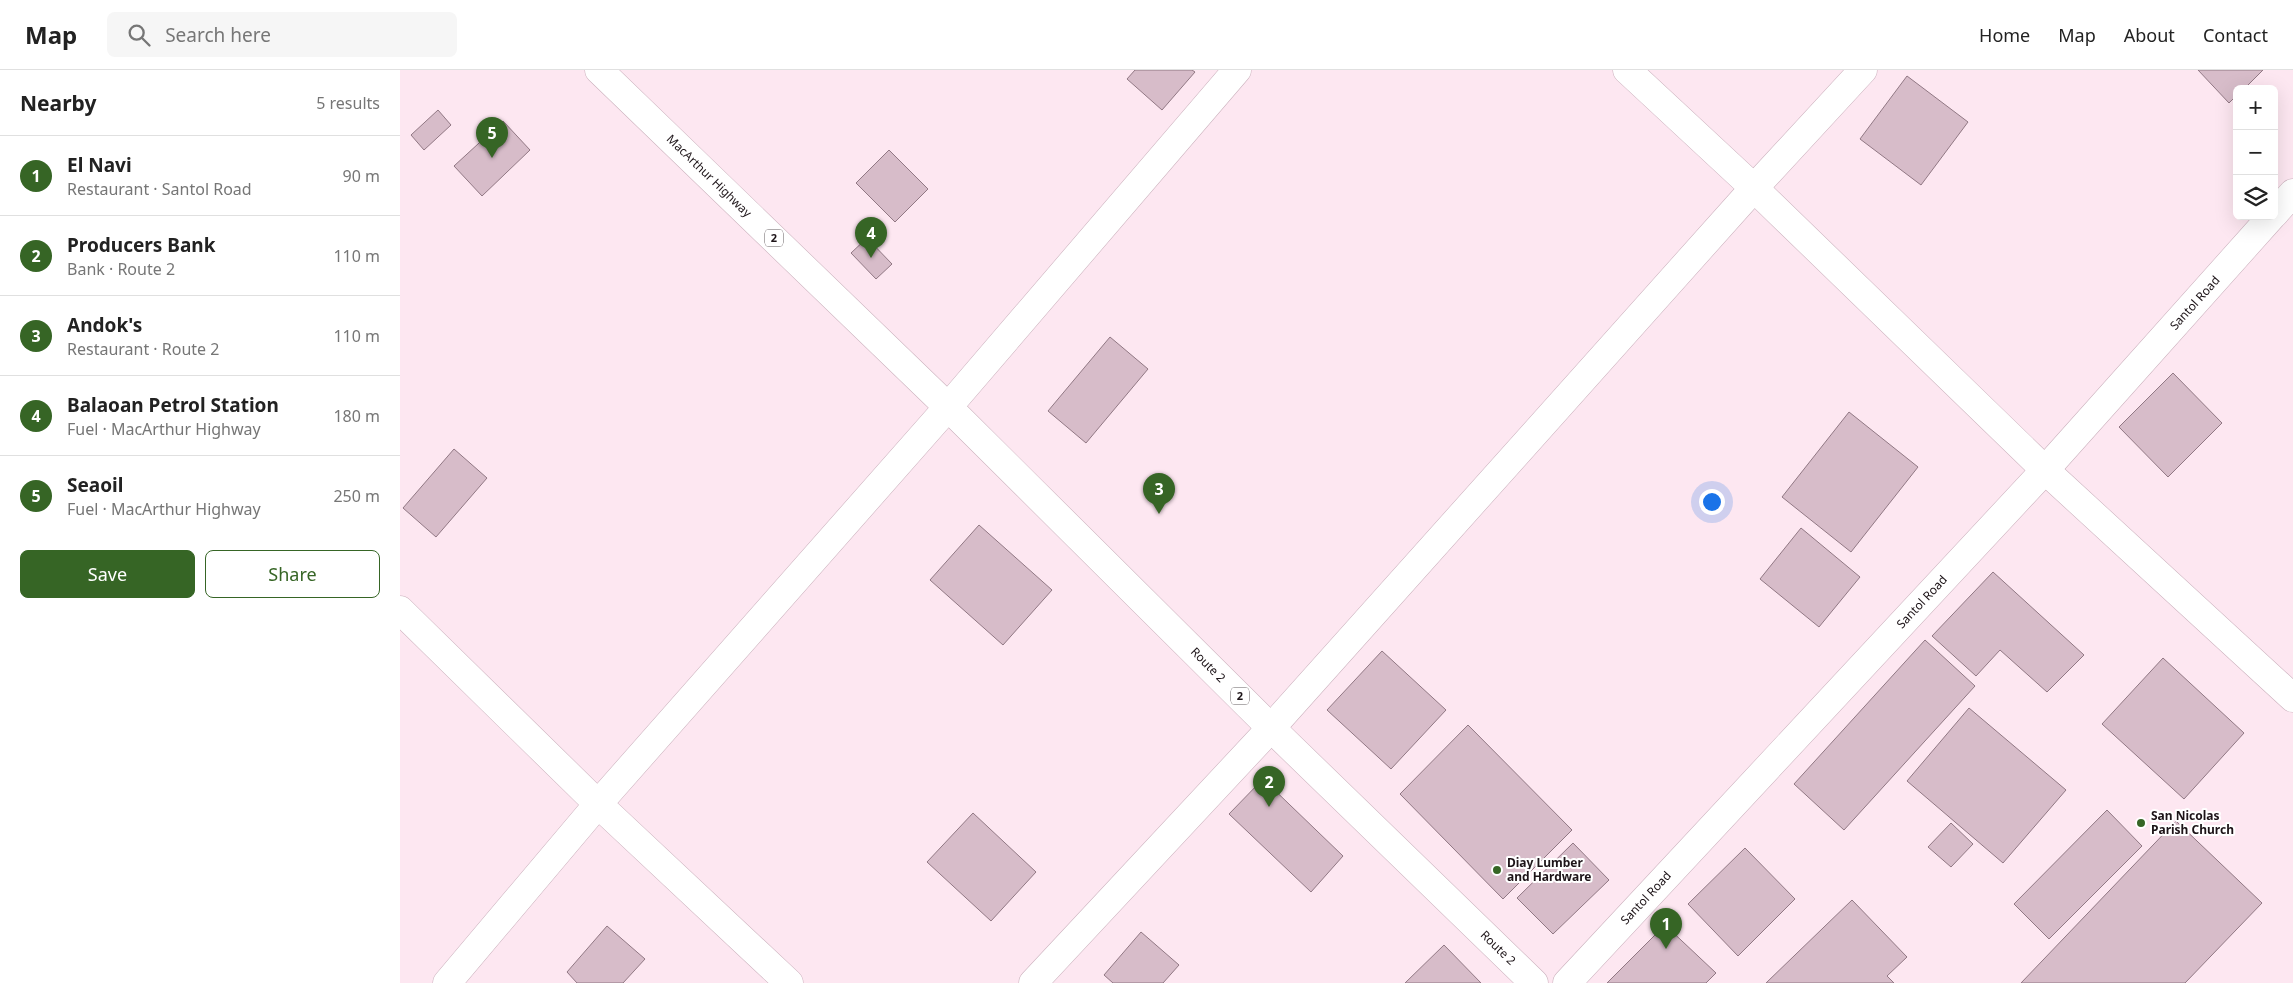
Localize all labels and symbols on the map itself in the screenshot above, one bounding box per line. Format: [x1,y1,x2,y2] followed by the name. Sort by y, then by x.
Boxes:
[476,117,508,158] pin: 5
[663,131,756,221] street label: MacArthur Highway
[855,217,887,258] pin: 4
[765,230,783,247] road number: 2
[2166,272,2223,333] street label: Santol Road
[1143,473,1175,514] pin: 3
[1699,489,1725,515] your location
[1892,571,1951,632] street label: Santol Road
[1187,643,1230,686] street label: Route 2
[1231,688,1249,704] road number: 2
[1253,766,1285,807] pin: 2
[2151,807,2234,838] place label: San Nicolas Parish Church
[2135,817,2147,829] marker: San Nicolas Parish Church
[1507,854,1592,885] place label: Diay Lumber and Hardware
[1491,864,1503,876] marker: Diay Lumber and Hardware
[1616,867,1675,928] street label: Santol Road
[1650,908,1682,949] pin: 1
[1477,927,1520,969] street label: Route 2

